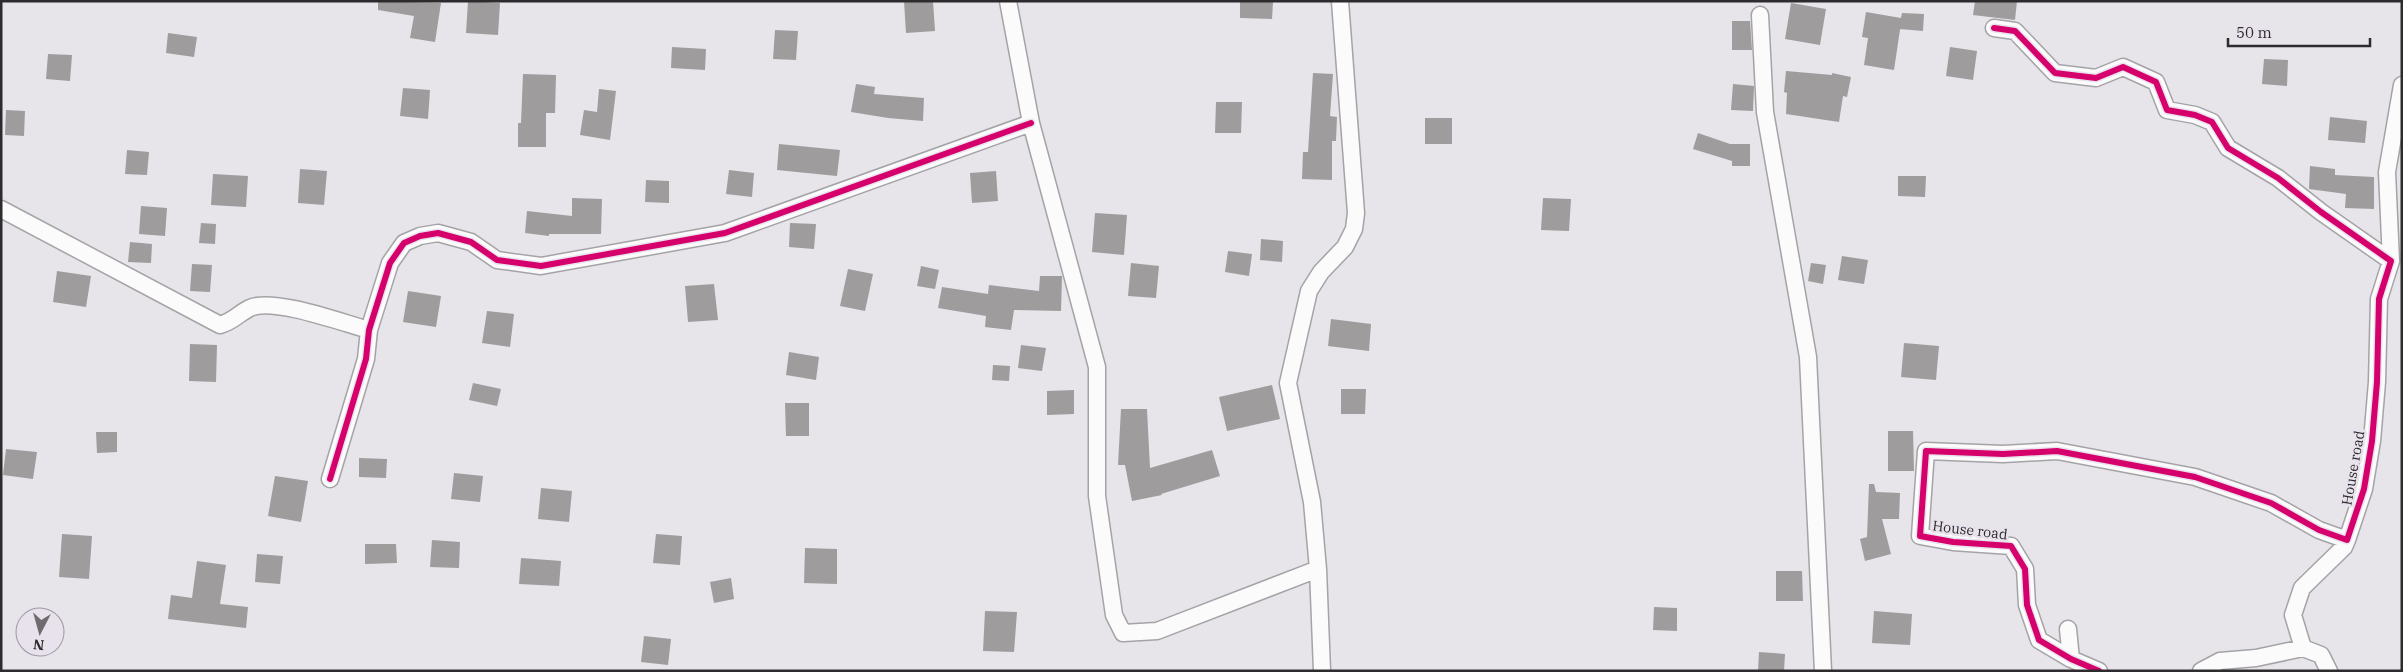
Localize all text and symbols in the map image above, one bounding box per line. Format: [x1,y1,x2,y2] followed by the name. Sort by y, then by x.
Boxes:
[2228,15,2370,47] scale bar
[2236,23,2272,42] text: 50 m
[2338,429,2369,507] street label: House road
[1931,516,2009,544] street label: House road
[15,607,65,657] north arrow
[32,635,45,654] text: N

